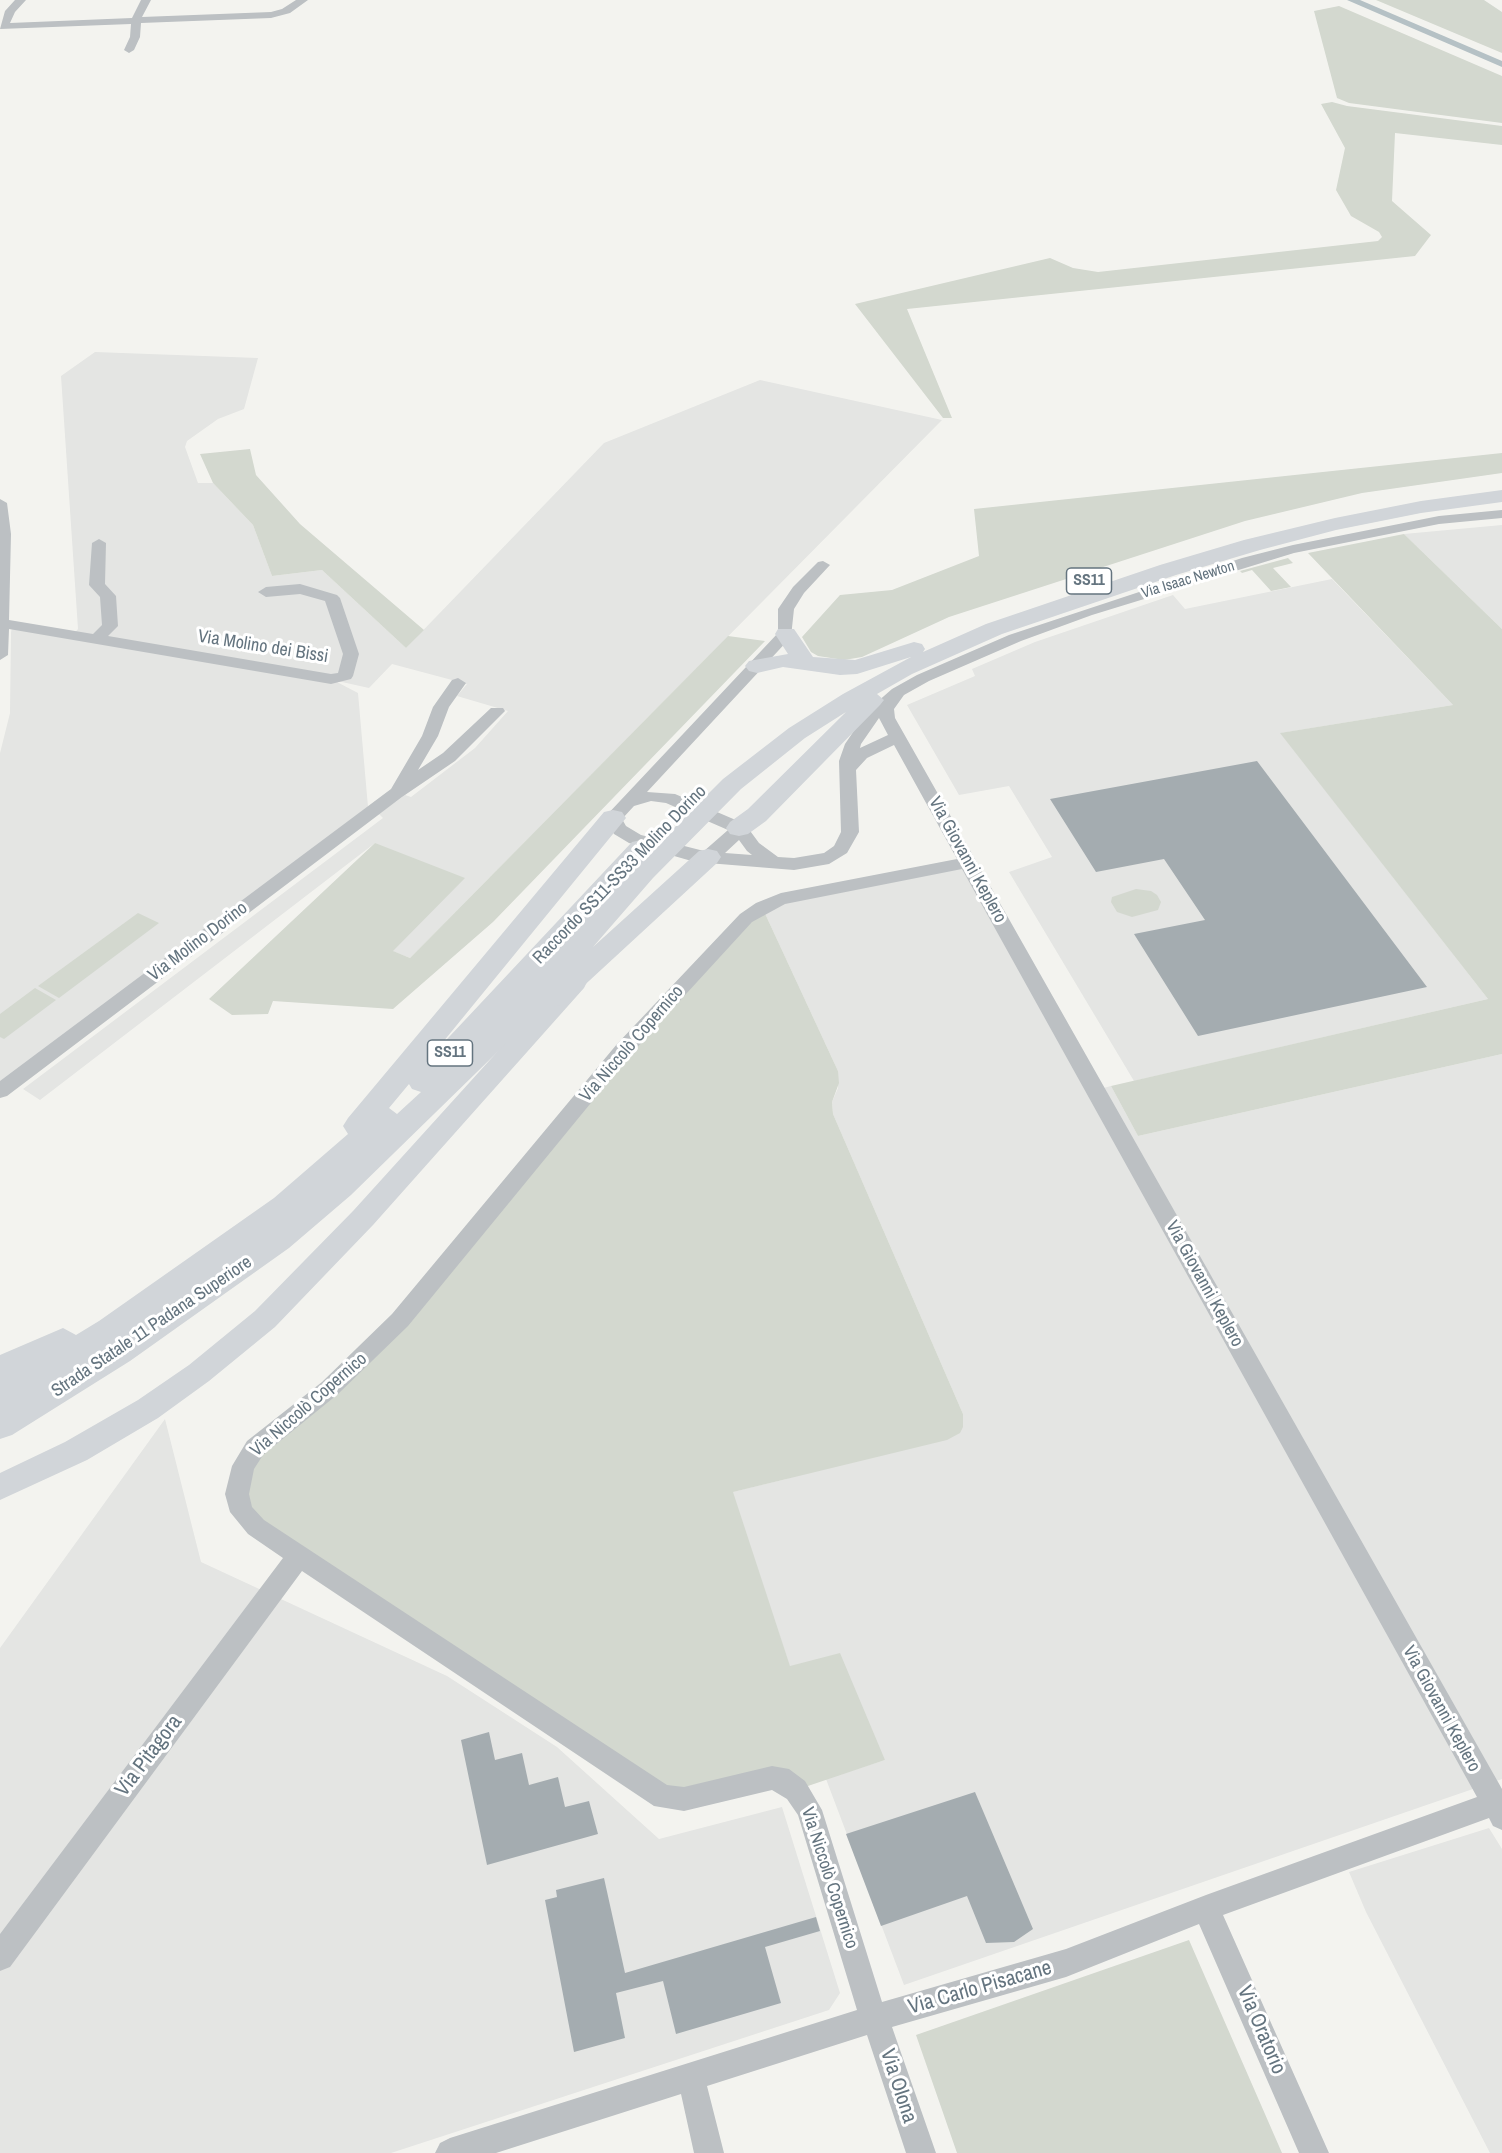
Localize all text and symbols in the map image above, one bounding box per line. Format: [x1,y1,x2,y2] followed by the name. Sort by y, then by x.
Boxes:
[1139,557,1237,603] street label: Via Isaac Newton
[1066,568,1112,594] road number: SS11
[196,626,330,668] street label: Via Molino dei Bissi
[529,781,711,969] street label: Raccordo SS11-SS33 Molino Dorino
[923,793,1011,927] street label: Via Giovanni Keplero
[144,898,252,986] street label: Via Molino Dorino
[575,981,689,1107] street label: Via Niccolò Copernico
[428,1040,472,1066] road number: SS11
[1160,1217,1248,1351] street label: Via Giovanni Keplero
[48,1252,256,1402] street label: Strada Statale 11 Padana Superiore
[246,1348,372,1462] street label: Via Niccolò Copernico
[1397,1642,1485,1776] street label: Via Giovanni Keplero
[110,1710,188,1802] street label: Via Pitagora
[796,1805,862,1951] street label: Via Niccolò Copernico
[905,1955,1055,2021] street label: Via Carlo Pisacane
[1231,1982,1291,2078] street label: Via Oratorio
[874,2046,922,2126] street label: Via Olona

